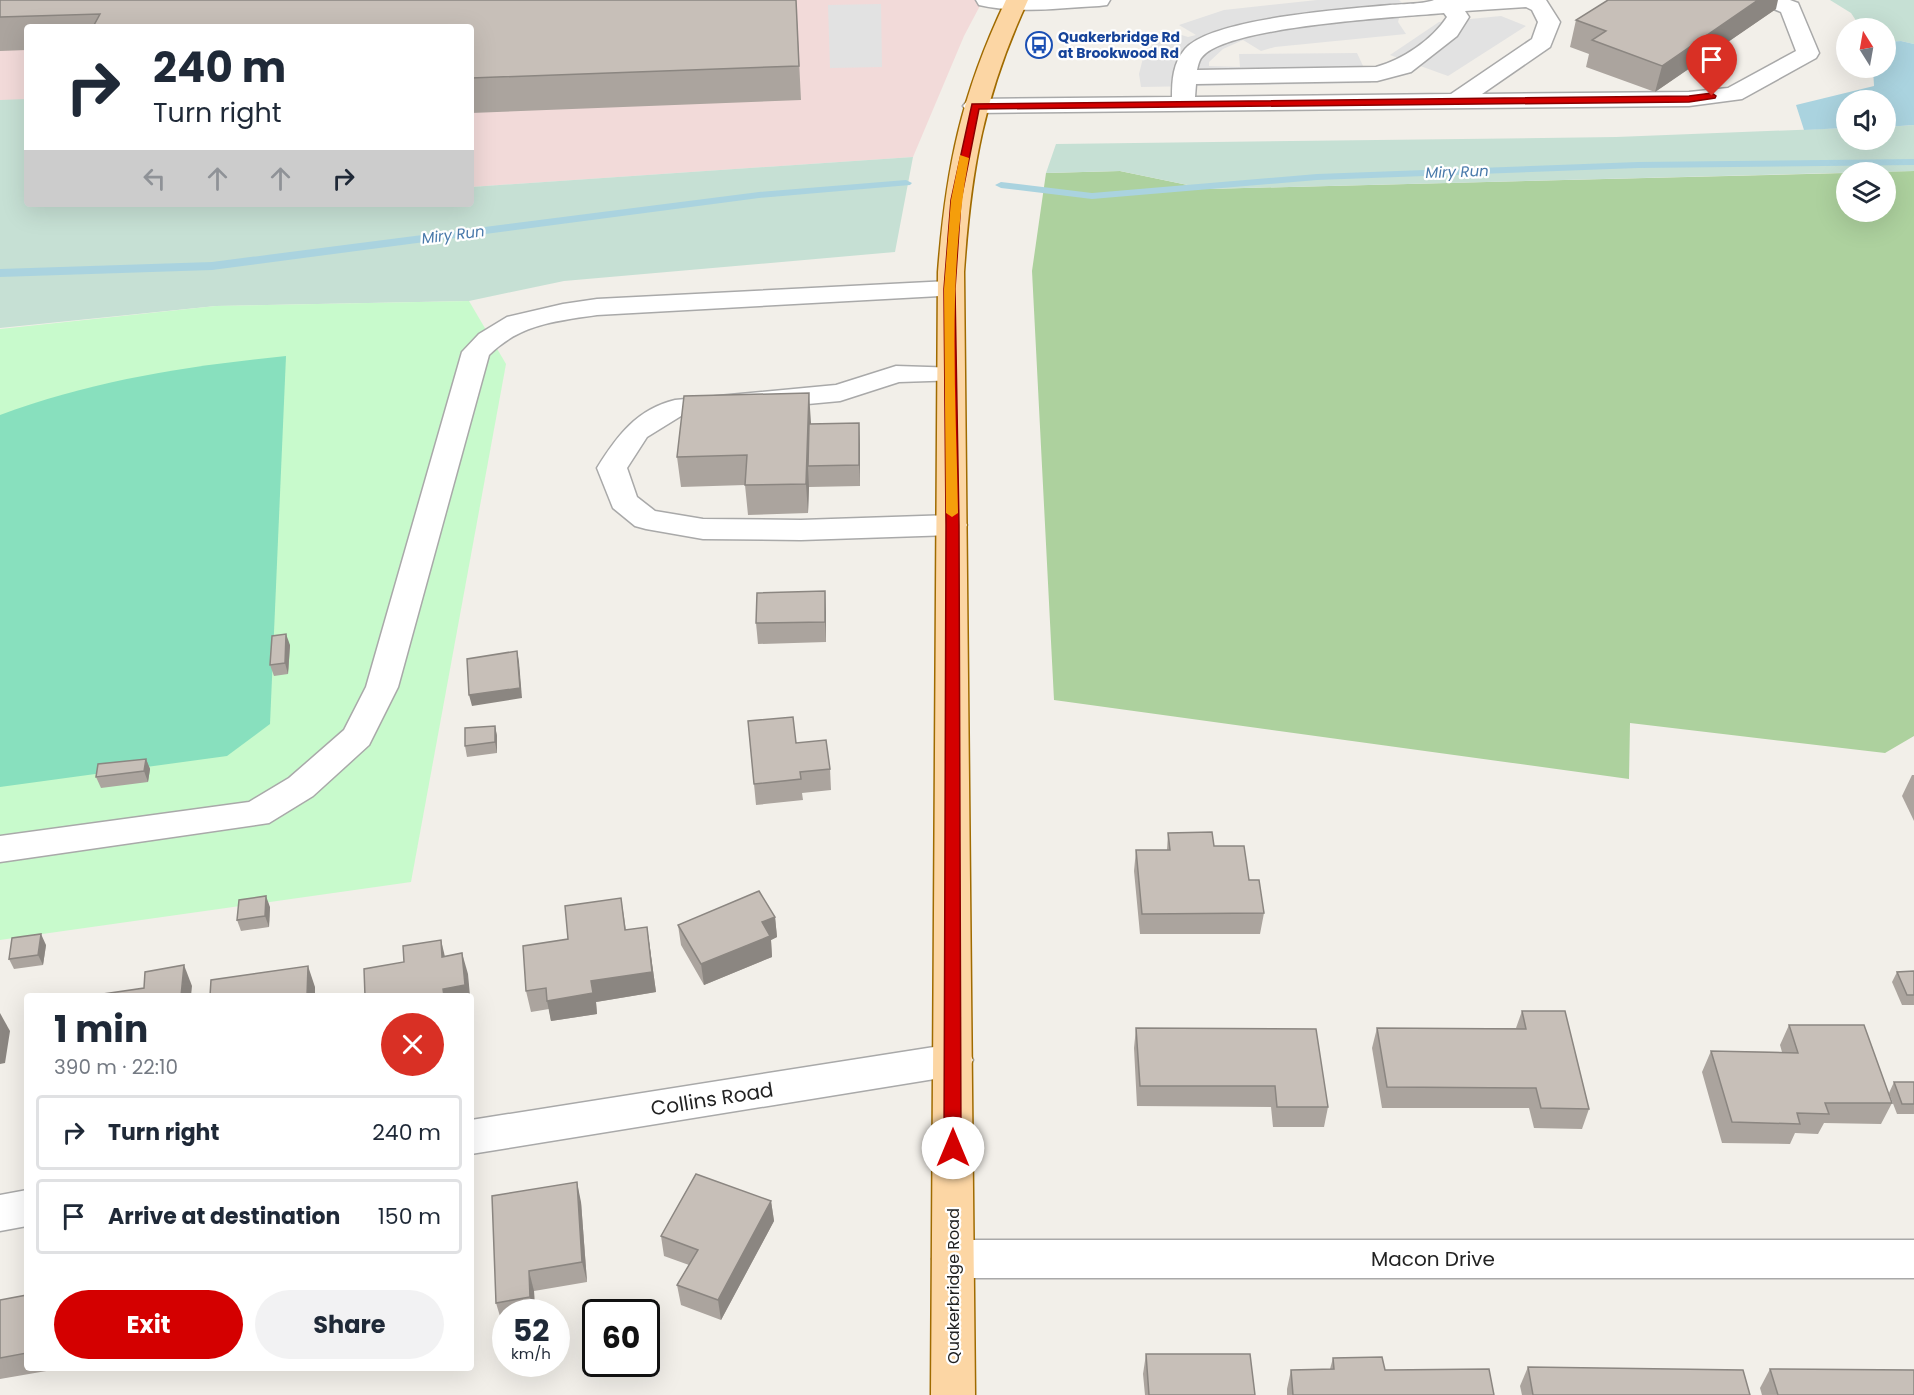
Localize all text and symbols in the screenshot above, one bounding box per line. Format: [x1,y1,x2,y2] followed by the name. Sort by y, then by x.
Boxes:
[1836,18,1896,78] north arrow
[1836,18,1896,222] map controls
[1058,27,1180,63] place label: Quakerbridge Rd at Brookwood Rd
[1024,30,1054,60] bus stop icon: Quakerbridge Rd at Brookwood Rd
[1686,34,1737,96] pin
[153,38,286,97] text: 240 m
[1695,43,1728,76] icon: arrive
[54,48,132,126] icon: right
[1836,90,1896,150] button: sound
[153,94,282,131] text: Turn right
[1425,160,1489,183] water label: Miry Run
[138,162,171,195] icon: left
[201,162,234,195] icon: ahead
[264,162,297,195] icon: ahead
[327,162,360,195] icon: right
[1836,162,1896,222] button: layers
[420,220,486,249] water label: Miry Run
[54,1004,148,1055] text: 1 min
[381,1013,444,1076] button: close
[54,1053,178,1081] text: 390 m · 22:10
[649,1076,775,1122] street label: Collins Road
[57,1116,90,1149] icon: right
[921,1116,985,1180] position arrow
[108,1117,219,1148] text: Turn right
[372,1117,441,1148] text: 240 m
[57,1200,90,1233] icon: arrive
[108,1201,340,1232] text: Arrive at destination
[378,1201,441,1232] text: 150 m
[942,1208,965,1364] street label: Quakerbridge Road
[1371,1245,1495,1273] street label: Macon Drive
[54,1290,243,1359] button: Exit
[255,1290,444,1359] button: Share
[582,1299,660,1377] speed limit sign: 60
[513,1309,549,1352] text: 52
[511,1343,551,1364] text: km/h

